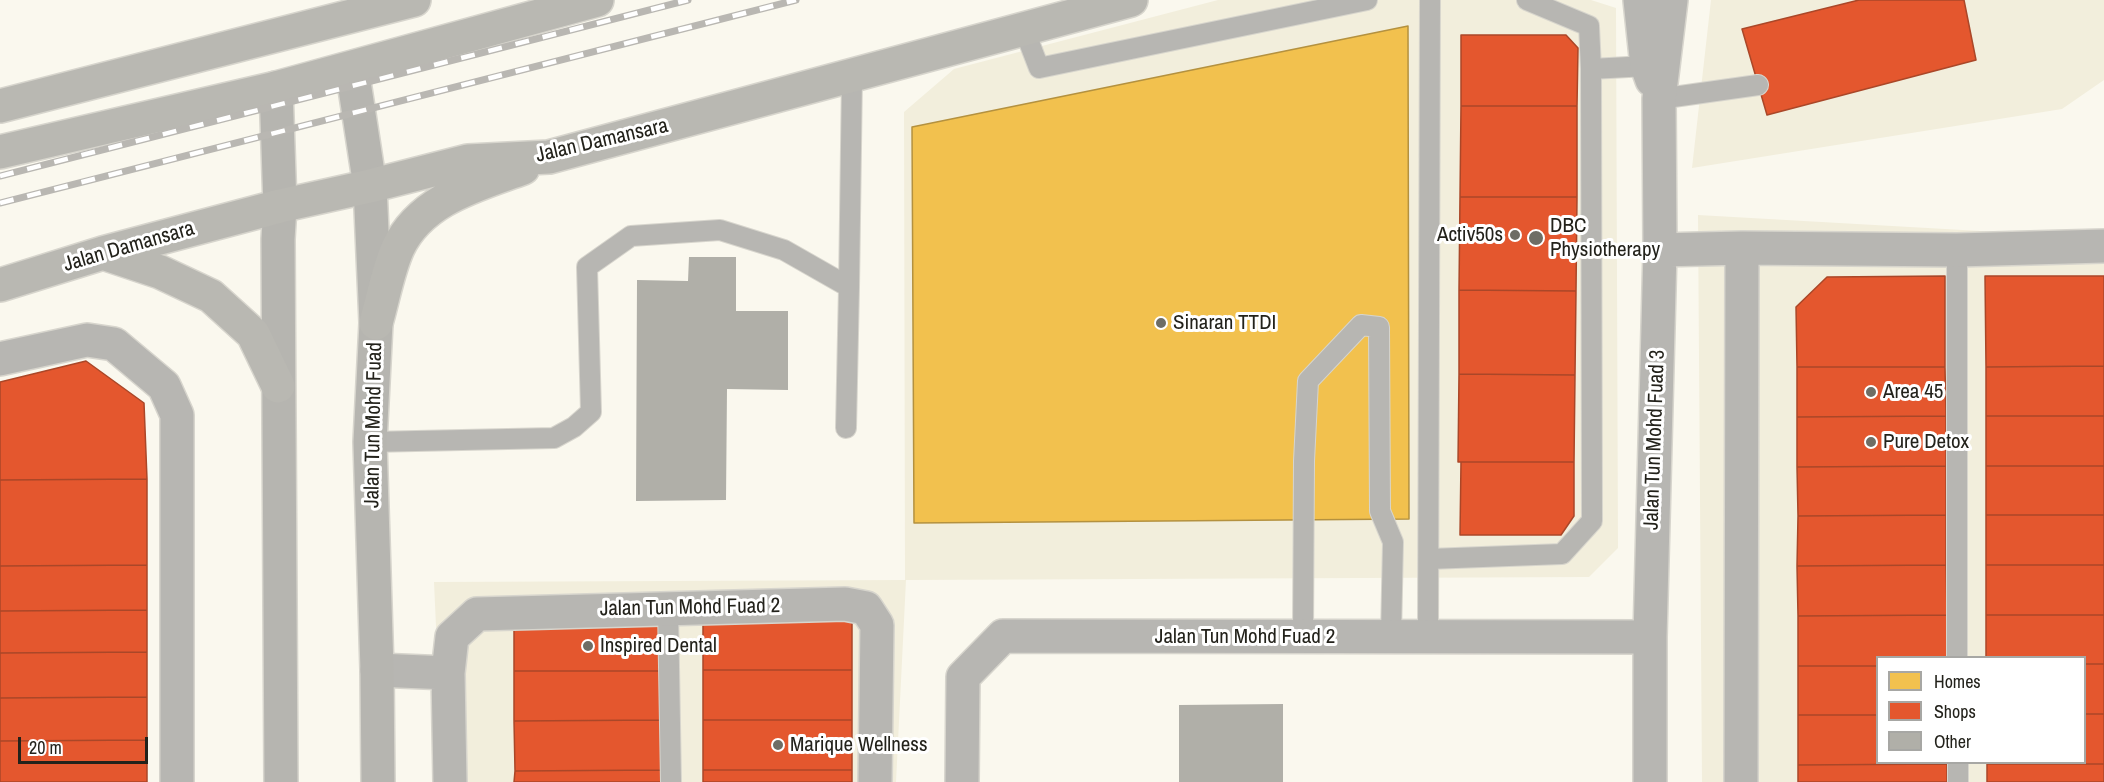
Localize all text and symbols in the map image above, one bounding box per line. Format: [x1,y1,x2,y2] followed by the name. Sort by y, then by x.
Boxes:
[533,114,671,168] street label: Jalan Damansara
[1550,213,1660,263] place label: DBC Physiotherapy
[61,216,197,278] street label: Jalan Damansara
[1437,222,1503,248] place label: Activ50s
[1508,228,1522,242] marker: Activ50s
[1527,229,1545,247] marker: DBC Physiotherapy
[1173,310,1276,336] place label: Sinaran TTDI
[1154,316,1168,330] marker: Sinaran TTDI
[360,342,388,508] street label: Jalan Tun Mohd Fuad
[1639,349,1671,531] street label: Jalan Tun Mohd Fuad 3
[1883,379,1943,405] place label: Area 45
[1864,385,1878,399] marker: Area 45
[1883,429,1969,455] place label: Pure Detox
[1864,435,1878,449] marker: Pure Detox
[600,594,780,622] street label: Jalan Tun Mohd Fuad 2
[1155,624,1335,650] street label: Jalan Tun Mohd Fuad 2
[600,633,717,659] place label: Inspired Dental
[581,639,595,653] marker: Inspired Dental
[1876,656,2086,764] legend
[1934,669,1981,694] text: Homes
[1934,699,1976,724] text: Shops
[21,725,152,763] scale bar
[1934,729,1971,754] text: Other
[790,732,928,758] place label: Marique Wellness
[29,735,62,760] text: 20 m
[771,738,785,752] marker: Marique Wellness

